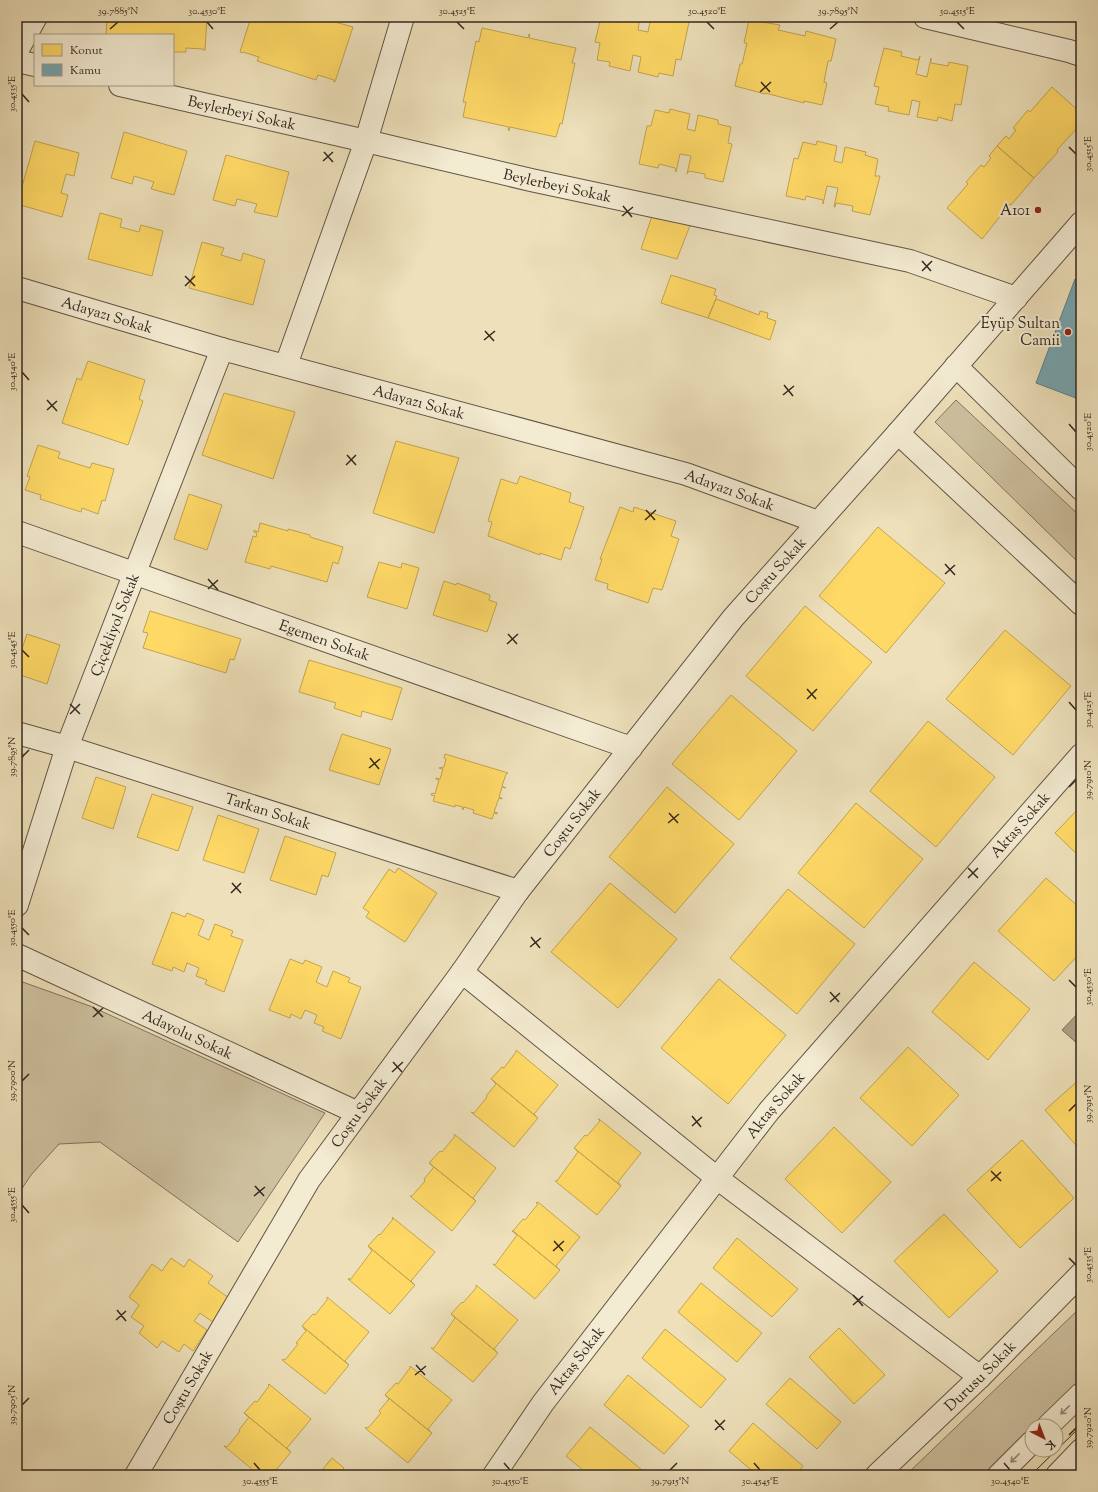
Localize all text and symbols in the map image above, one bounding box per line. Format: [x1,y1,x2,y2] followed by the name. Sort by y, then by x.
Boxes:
[98,4,138,19] text: 39.7885°N
[188,4,226,19] text: 30.4530°E
[439,4,475,19] text: 30.4525°E
[688,4,726,19] text: 30.4520°E
[818,4,858,19] text: 39.7895°N
[939,4,975,19] text: 30.4515°E
[34,34,174,86] legend
[70,42,103,60] text: Konut
[70,62,101,80] text: Kamu
[5,76,20,112] text: 30.4535°E
[185,92,298,137] street label: Beylerbeyi Sokak
[1081,136,1096,172] text: 30.4515°E
[501,165,613,209] street label: Beylerbeyi Sokak
[1000,201,1030,222] place label: A101
[1033,205,1043,215] marker: A101
[58,293,155,340] street label: Adayazı Sokak
[981,314,1060,352] place label: Eyüp Sultan Camii
[1063,327,1073,337] marker: Eyüp Sultan Camii
[5,353,20,391] text: 30.4540°E
[370,381,467,426] street label: Adayazı Sokak
[1081,413,1096,451] text: 30.4520°E
[681,465,777,517] street label: Adayazı Sokak
[741,533,812,609] street label: Coştu Sokak
[86,570,146,680] street label: Çiçekliyol Sokak
[276,616,372,667] street label: Egemen Sokak
[5,631,20,669] text: 30.4545°E
[1081,692,1096,728] text: 30.4525°E
[5,737,20,777] text: 39.7895°N
[1081,760,1096,800] text: 39.7910°N
[539,784,607,862] street label: Coştu Sokak
[986,788,1056,863] street label: Aktaş Sokak
[222,789,313,836] street label: Tarkan Sokak
[5,909,20,947] text: 30.4550°E
[1081,968,1096,1006] text: 30.4530°E
[138,1005,236,1066] street label: Adayolu Sokak
[5,1060,20,1102] text: 39.7900°N
[742,1068,811,1144] street label: Aktaş Sokak
[327,1073,393,1153] street label: Coştu Sokak
[1081,1085,1096,1123] text: 39.7915°N
[5,1187,20,1223] text: 30.4555°E
[1081,1247,1096,1283] text: 30.4535°E
[544,1323,611,1400] street label: Aktaş Sokak
[941,1337,1022,1417] street label: Durusu Sokak
[159,1347,219,1429] street label: Coştu Sokak
[5,1385,20,1425] text: 39.7905°N
[1060,1405,1070,1415] one-way arrow
[1081,1407,1096,1449] text: 39.7920°N
[1024,1418,1064,1458] north arrow
[1042,1435,1059,1453] text: K
[1010,1453,1020,1463] one-way arrow
[242,1474,278,1489] text: 30.4555°E
[491,1474,529,1489] text: 30.4550°E
[651,1474,689,1489] text: 39.7915°N
[741,1474,779,1489] text: 30.4545°E
[991,1474,1029,1489] text: 30.4540°E

